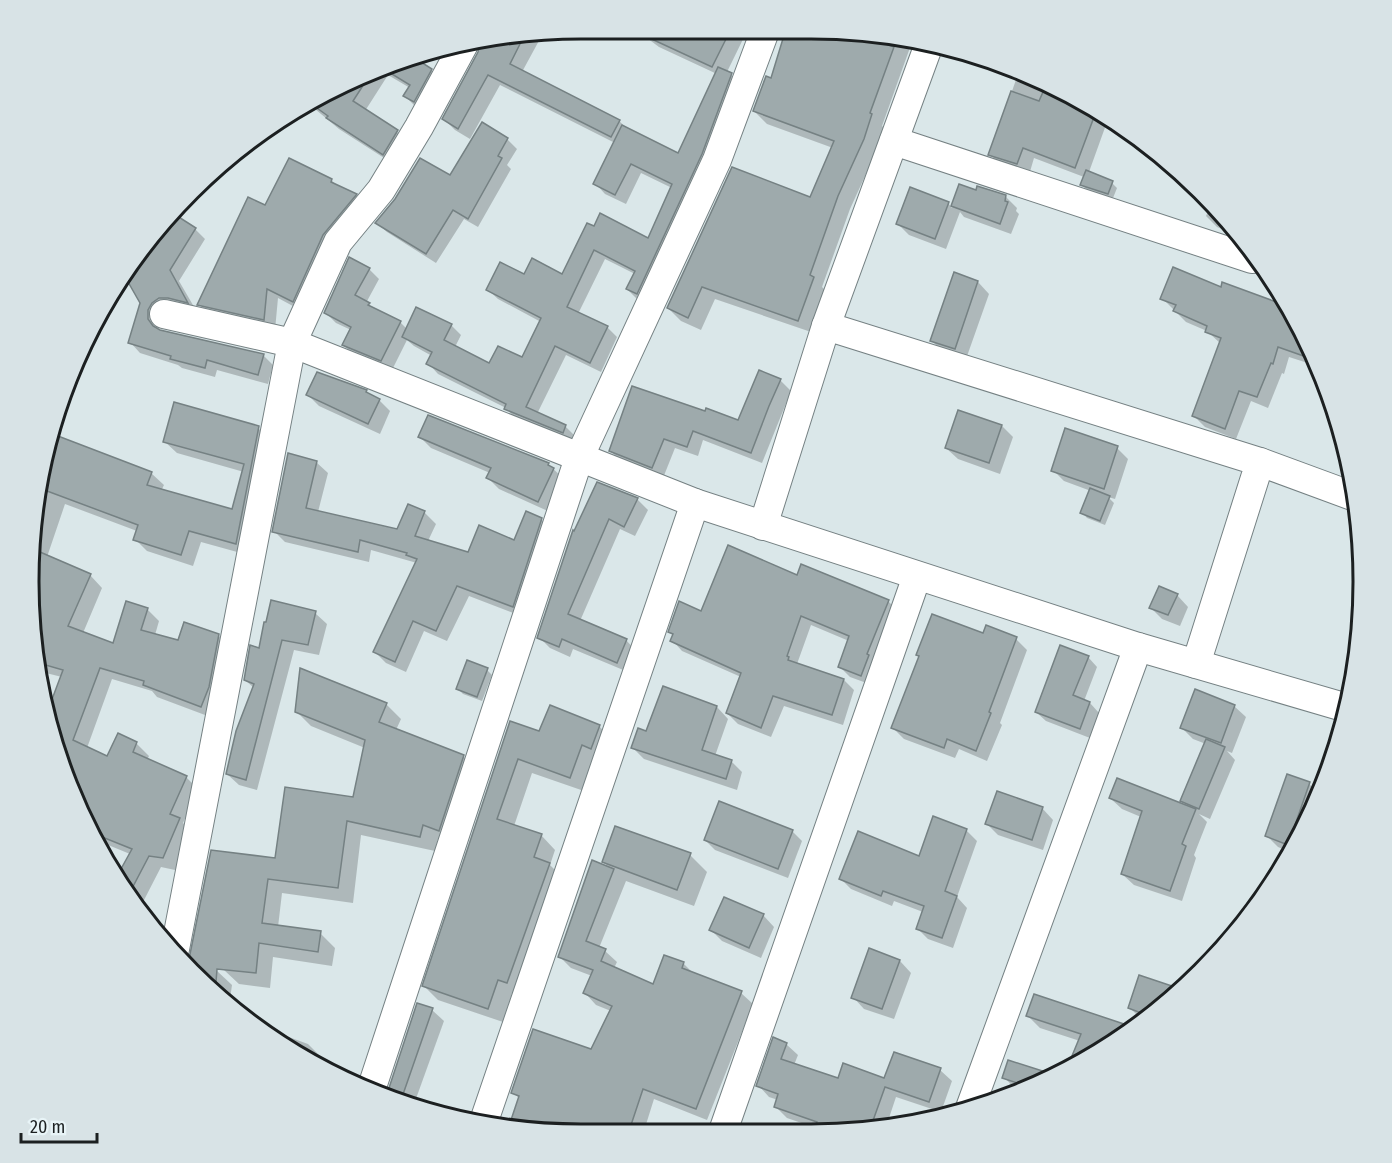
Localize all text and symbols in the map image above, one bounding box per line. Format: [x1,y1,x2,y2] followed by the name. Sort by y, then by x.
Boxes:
[21,1106,98,1144] scale bar
[30,1116,65,1138] text: 20 m

